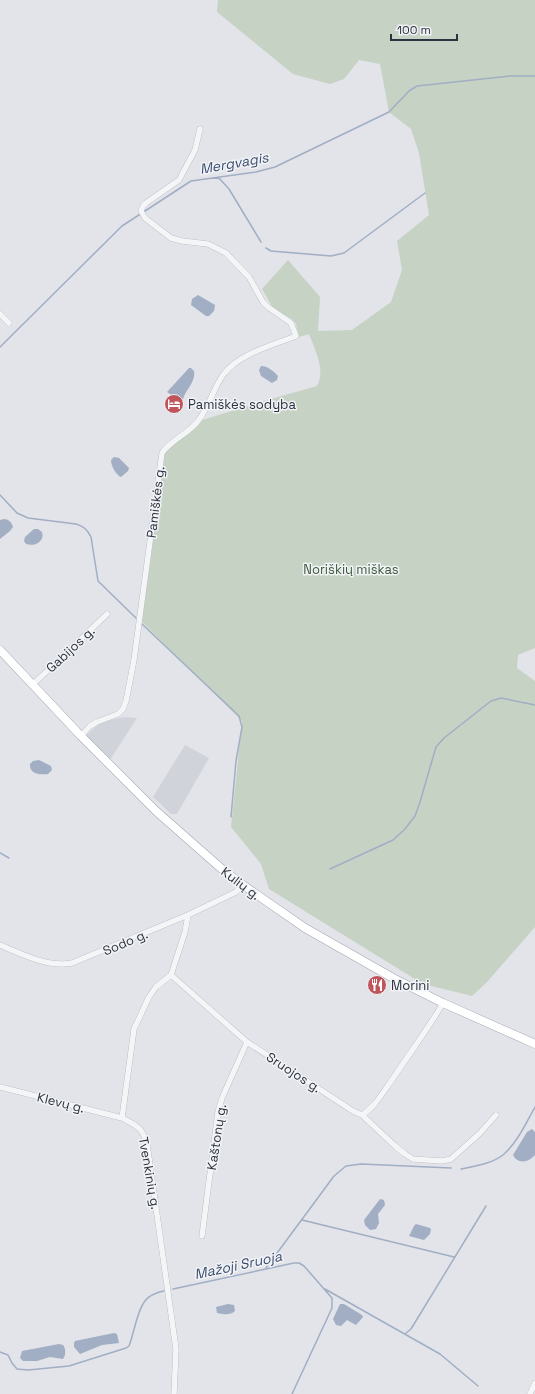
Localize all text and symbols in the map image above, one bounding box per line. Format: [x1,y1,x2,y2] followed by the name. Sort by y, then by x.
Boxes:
[391,16,457,42] scale bar
[397,22,431,38] text: 100 m
[198,148,270,178] water label: Mergvagis
[163,393,185,415] hotel icon: Pamiškės sodyba
[188,396,296,413] place label: Pamiškės sodyba
[143,465,168,539] street label: Pamiškės g.
[303,561,399,578] park label: Noriškių miškas
[42,622,98,676] street label: Gabijos g.
[218,863,264,904] street label: Kulių g.
[100,925,150,960] street label: Sodo g.
[366,974,388,996] restaurant icon: Morini
[391,977,430,994] place label: Morini
[263,1048,324,1096] street label: Sruojos g.
[35,1088,86,1117] street label: Klevų g.
[203,1103,230,1171] street label: Kaštonų g.
[135,1135,164,1211] street label: Tvenkinių g.
[193,1247,284,1283] water label: Mažoji Sruoja

